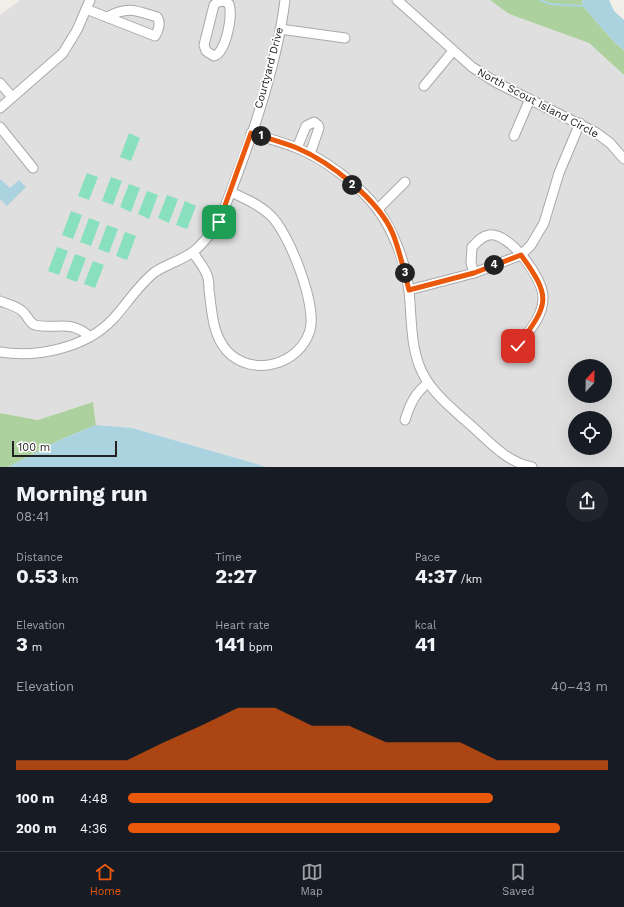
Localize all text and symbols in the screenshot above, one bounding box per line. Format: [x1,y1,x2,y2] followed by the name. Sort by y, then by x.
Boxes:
[252,26,286,110] street label: Courtyard Drive
[475,65,601,141] street label: North Scout Island Circle
[251,126,271,146] pin: 1
[259,129,263,142] text: 1
[342,175,362,195] pin: 2
[349,178,355,191] text: 2
[202,205,236,239] pin
[208,211,230,233] icon: arrive
[484,255,504,275] pin: 4
[490,258,498,271] text: 4
[395,263,415,283] pin: 3
[402,266,408,279] text: 3
[501,329,535,363] pin
[507,335,529,357] icon: check
[568,359,612,403] north arrow
[568,359,612,455] map controls
[568,411,612,455] button: locate
[12,439,117,458] scale bar
[18,441,50,454] text: 100 m
[566,480,608,522] button: share
[16,481,148,506] text: Morning run
[16,509,49,524] text: 08:41
[16,551,63,564] text: Distance
[215,551,242,564] text: Time
[415,551,440,564] text: Pace
[16,564,58,588] text: 0.53
[215,564,257,588] text: 2:27
[415,564,457,588] text: 4:37
[58,573,79,586] text: km
[457,573,482,586] text: /km
[16,619,65,632] text: Elevation
[215,619,270,632] text: Heart rate
[415,619,436,632] text: kcal
[16,632,28,656] text: 3
[215,632,245,656] text: 141
[415,632,436,656] text: 41
[28,641,42,654] text: m
[245,641,273,654] text: bpm
[16,679,74,694] text: Elevation
[551,679,608,694] text: 40–43 m
[16,791,54,806] text: 100 m
[80,791,108,806] text: 4:48
[16,821,56,836] text: 200 m
[80,821,107,836] text: 4:36
[90,861,121,898] tab: Home
[301,861,323,898] tab: Map
[502,861,534,898] tab: Saved

